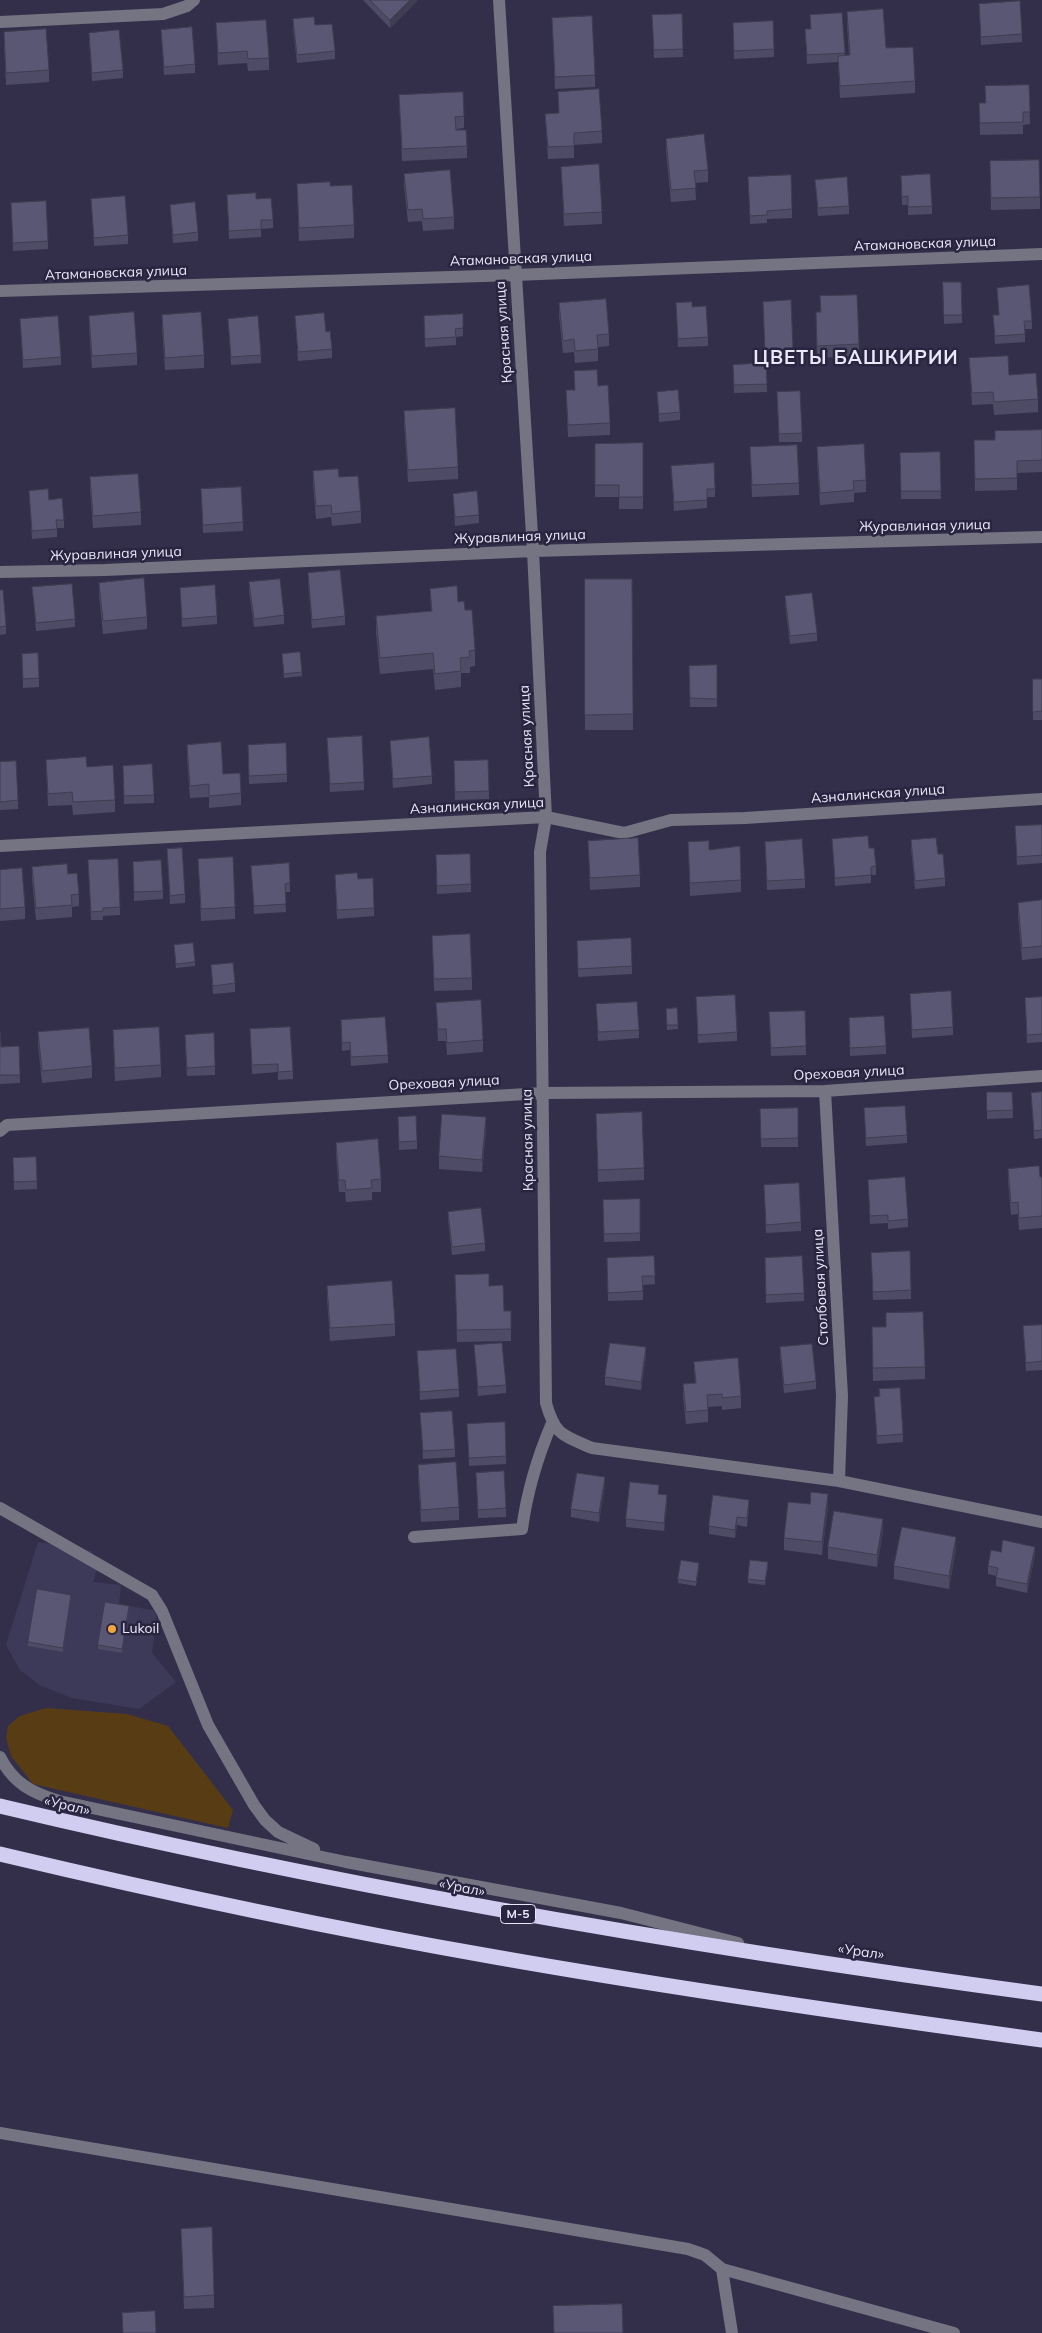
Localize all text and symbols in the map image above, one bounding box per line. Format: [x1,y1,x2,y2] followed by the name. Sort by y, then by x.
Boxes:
[854,233,996,255] street label: Атамановская улица
[450,248,592,270] street label: Атамановская улица
[45,262,187,284] street label: Атамановская улица
[492,280,516,384] street label: Красная улица
[752,347,960,369] district label: ЦВЕТЫ БАШКИРИИ
[859,516,991,536] street label: Журавлиная улица
[454,526,586,548] street label: Журавлиная улица
[50,543,182,565] street label: Журавлиная улица
[516,684,538,788] street label: Красная улица
[810,781,946,807] street label: Азналинская улица
[409,794,545,818] street label: Азналинская улица
[793,1062,905,1084] street label: Ореховая улица
[388,1072,500,1094] street label: Ореховая улица
[519,1089,537,1191] street label: Красная улица
[810,1228,832,1346] street label: Столбовая улица
[122,1621,159,1637] place label: Lukoil
[106,1623,118,1635] marker: Lukoil
[43,1793,91,1819] street label: «Урал»
[438,1875,486,1901] street label: «Урал»
[500,1905,536,1924] road number: М-5
[837,1940,885,1964] street label: «Урал»

